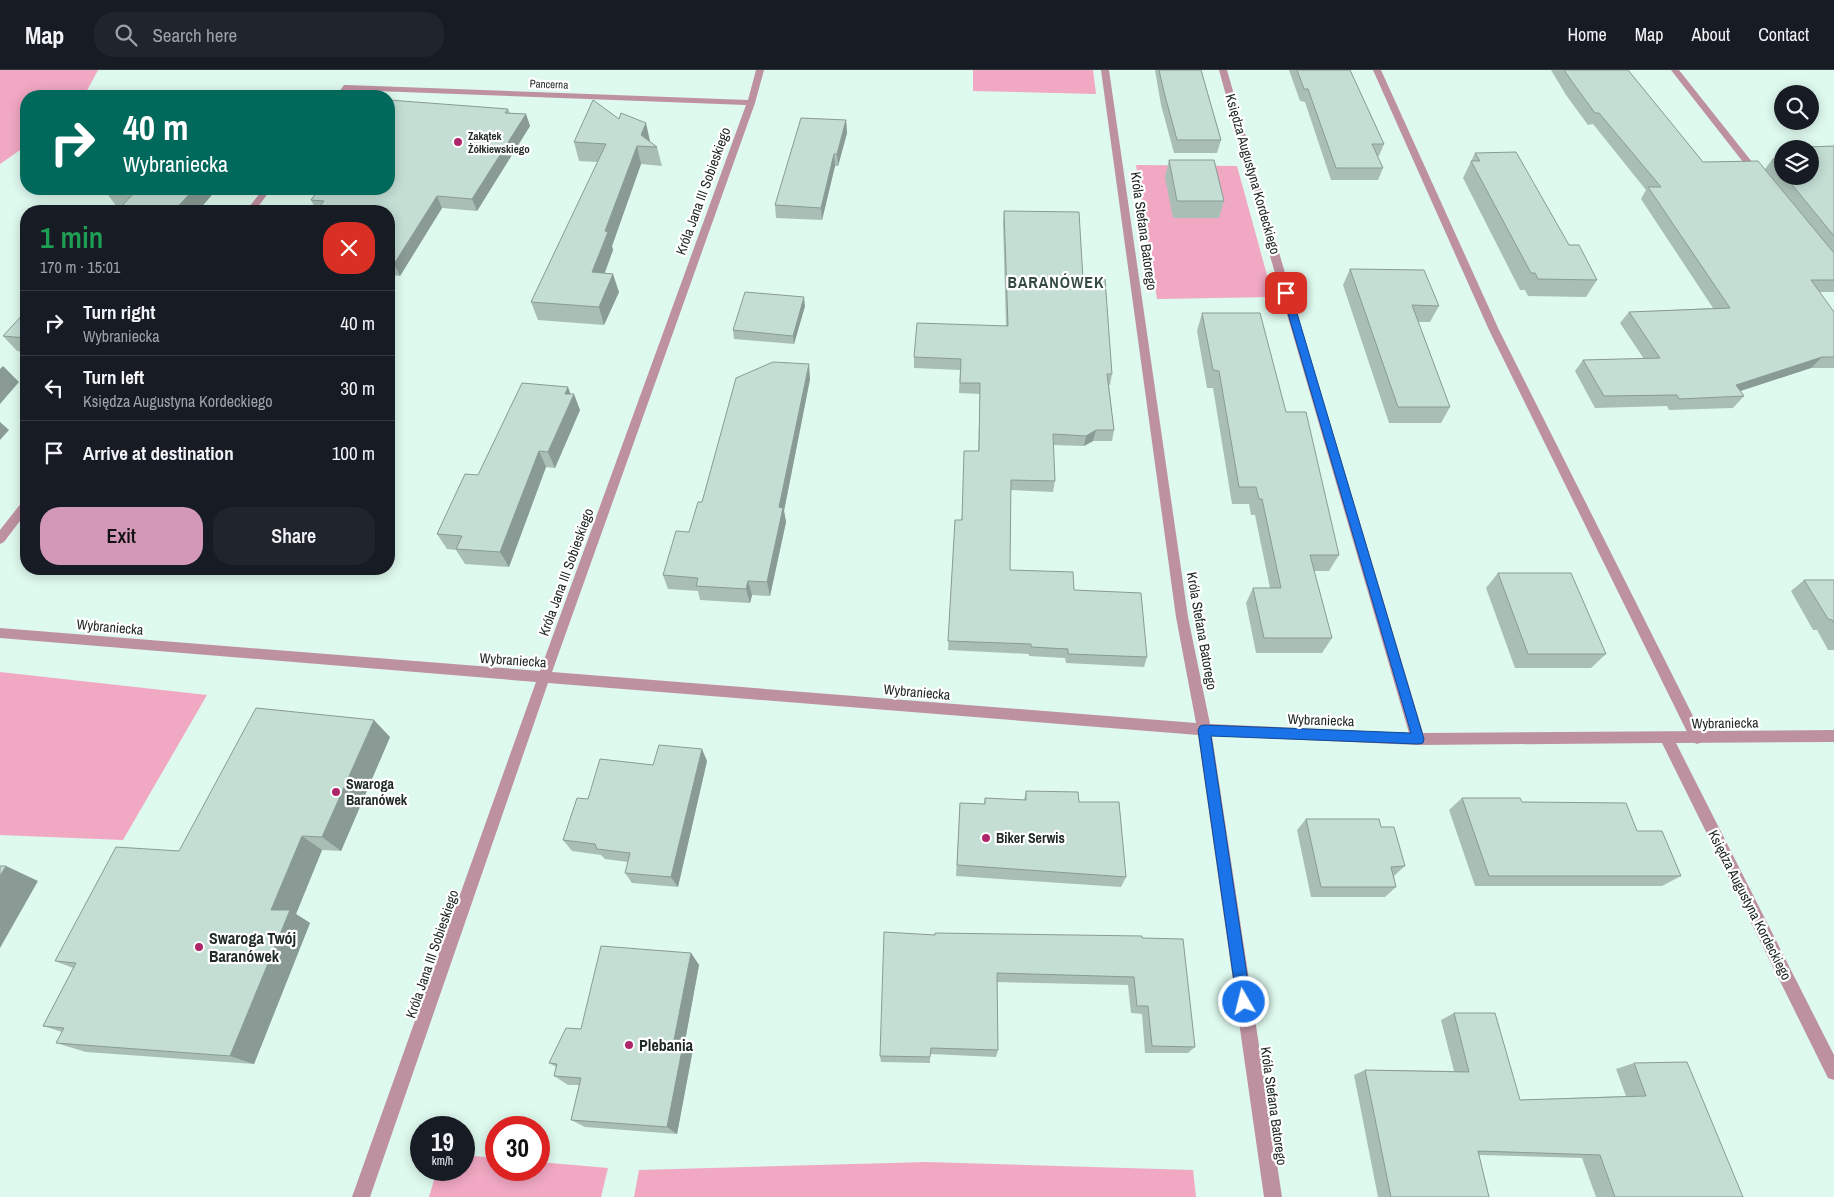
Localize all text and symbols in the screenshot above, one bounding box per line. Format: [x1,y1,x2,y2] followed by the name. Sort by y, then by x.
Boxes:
[94,12,444,57] search box
[25,19,64,51] text: Map
[112,21,140,49] icon: search
[152,22,237,48] text: Search here
[1567,22,1607,47] text: Home
[1635,22,1664,47] text: Map
[1692,22,1730,47] text: About
[1758,22,1809,47] text: Contact
[529,76,569,92] street label: Pancerna
[1774,85,1819,185] map controls
[1774,85,1819,130] button: search
[1221,92,1285,256] street label: Księdza Augustyna Kordeckiego
[123,104,188,151] text: 40 m
[40,110,105,175] icon: right
[672,125,734,257] street label: Króla Jana III Sobieskiego
[468,129,530,156] place label: Zakątek Żółkiewskiego
[452,136,464,148] marker: Zakątek Żółkiewskiego
[1774,140,1819,185] button: layers
[123,149,228,179] text: Wybraniecka
[1127,171,1161,291] street label: Króla Stefana Batorego
[40,217,103,257] text: 1 min
[323,222,375,274] button: close
[40,256,120,278] text: 170 m · 15:01
[1007,271,1105,293] district label: BARANÓWEK
[1265,272,1307,314] pin
[1272,279,1300,307] icon: arrive
[83,299,155,325] text: Turn right
[40,309,68,337] icon: right
[340,310,375,336] text: 40 m
[83,325,159,347] text: Wybraniecka
[83,364,144,390] text: Turn left
[40,374,68,402] icon: left
[340,375,375,401] text: 30 m
[83,390,273,412] text: Księdza Augustyna Kordeckiego
[40,439,68,467] icon: arrive
[83,440,234,466] text: Arrive at destination
[332,440,375,466] text: 100 m
[535,506,597,638] street label: Króla Jana III Sobieskiego
[40,507,203,565] button: Exit
[213,507,375,565] button: Share
[1183,571,1221,691] street label: Króla Stefana Batorego
[76,615,145,639] street label: Wybraniecka
[479,649,548,671] street label: Wybraniecka
[883,680,952,704] street label: Wybraniecka
[1287,710,1355,730] street label: Wybraniecka
[1691,713,1759,733] street label: Wybraniecka
[346,775,408,809] place label: Swaroga Baranówek
[330,786,342,798] marker: Swaroga Baranówek
[1704,827,1796,983] street label: Księdza Augustyna Kordeckiego
[996,829,1065,847] place label: Biker Serwis
[980,832,992,844] marker: Biker Serwis
[402,887,462,1021] street label: Króla Jana III Sobieskiego
[209,927,296,967] place label: Swaroga Twój Baranówek
[193,941,205,953] marker: Swaroga Twój Baranówek
[1217,975,1269,1027] position arrow
[639,1034,694,1056] place label: Plebania
[623,1039,635,1051] marker: Plebania
[1257,1046,1291,1166] street label: Króla Stefana Batorego
[485,1116,550,1181] speed limit sign: 30
[431,1125,454,1159] text: 19
[432,1153,453,1169] text: km/h

